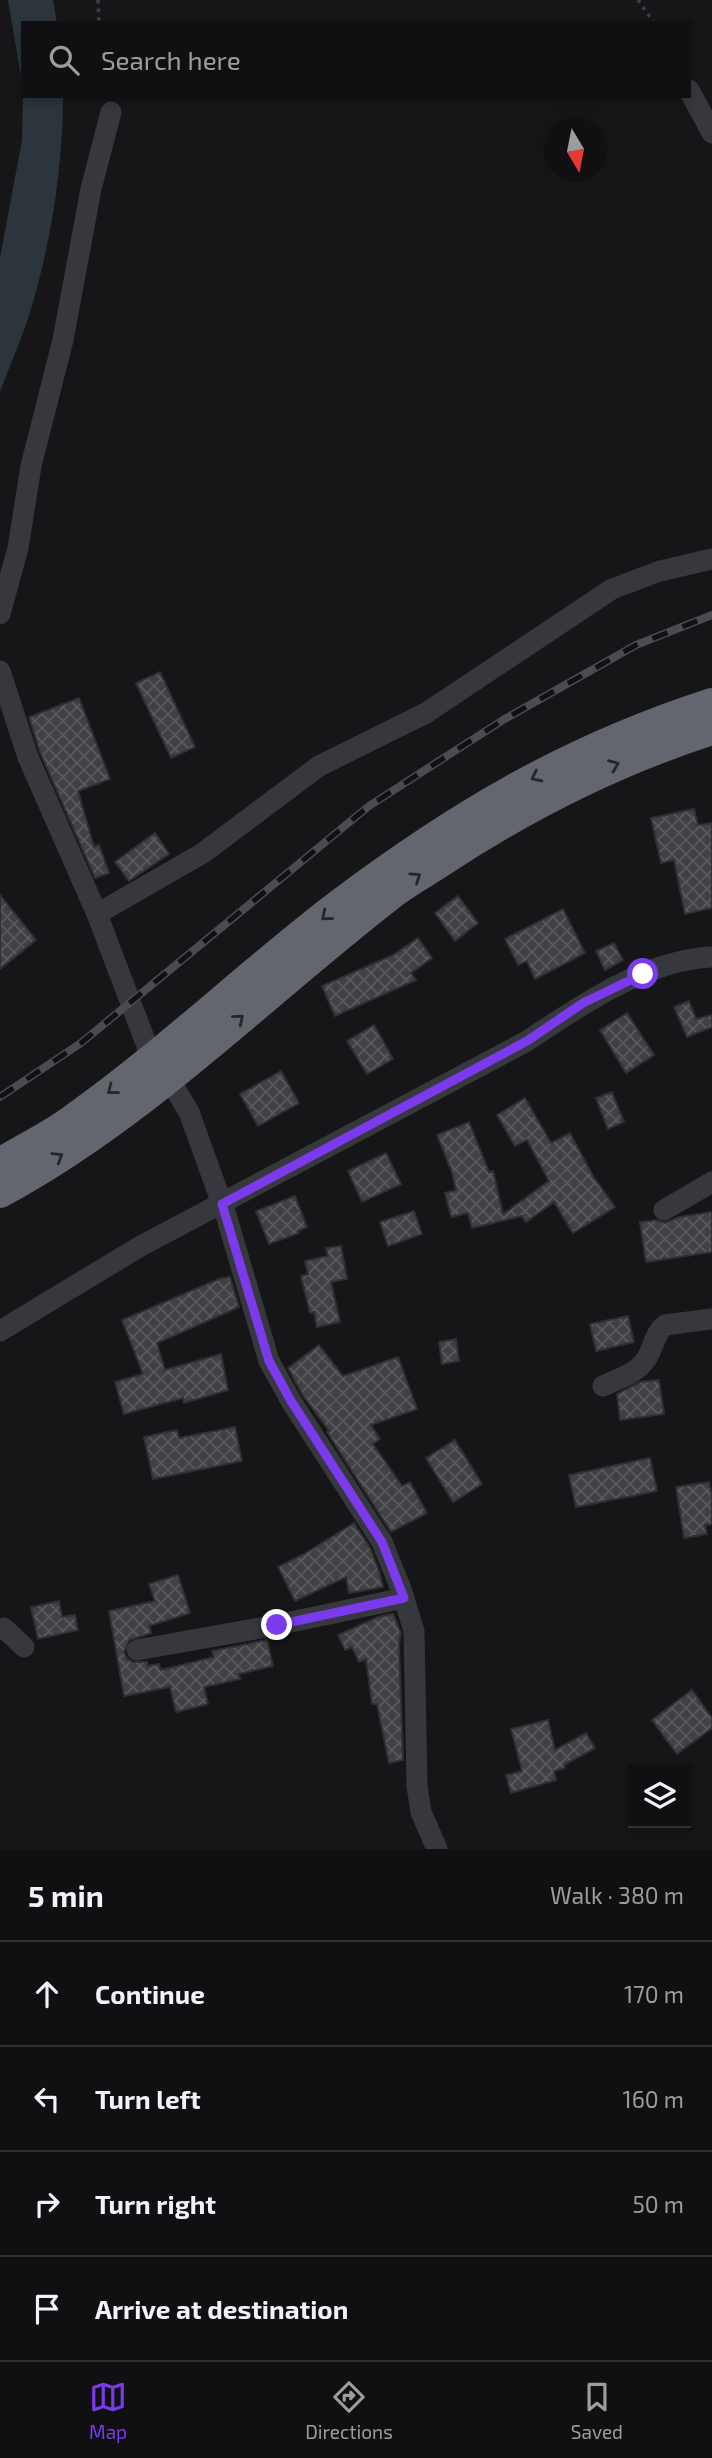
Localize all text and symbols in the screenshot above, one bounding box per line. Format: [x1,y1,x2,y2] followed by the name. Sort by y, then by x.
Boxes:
[21,21,691,98] search box
[45,41,83,79] icon: search
[101,44,241,75] text: Search here
[544,119,607,182] north arrow
[607,760,619,774] one-way arrow
[531,768,543,782] one-way arrow
[409,872,422,885] one-way arrow
[322,907,334,920] one-way arrow
[627,958,658,989] route start
[231,1015,244,1027] one-way arrow
[107,1081,119,1094] one-way arrow
[50,1152,63,1165] one-way arrow
[261,1609,292,1640] route end
[628,1765,691,1828] map controls
[628,1765,691,1828] button: layers
[28,1877,104,1913] text: 5 min
[550,1881,684,1909] text: Walk · 380 m
[28,1975,66,2013] icon: ahead
[95,1978,205,2009] text: Continue
[624,1980,684,2008] text: 170 m
[28,2080,66,2118] icon: left
[95,2083,201,2114] text: Turn left
[623,2085,684,2113] text: 160 m
[28,2185,66,2223] icon: right
[95,2188,216,2219] text: Turn right
[633,2190,684,2218] text: 50 m
[28,2290,66,2328] icon: arrive
[95,2293,348,2324] text: Arrive at destination
[89,2378,127,2443] tab: Map
[305,2378,393,2443] tab: Directions
[571,2378,623,2443] tab: Saved

